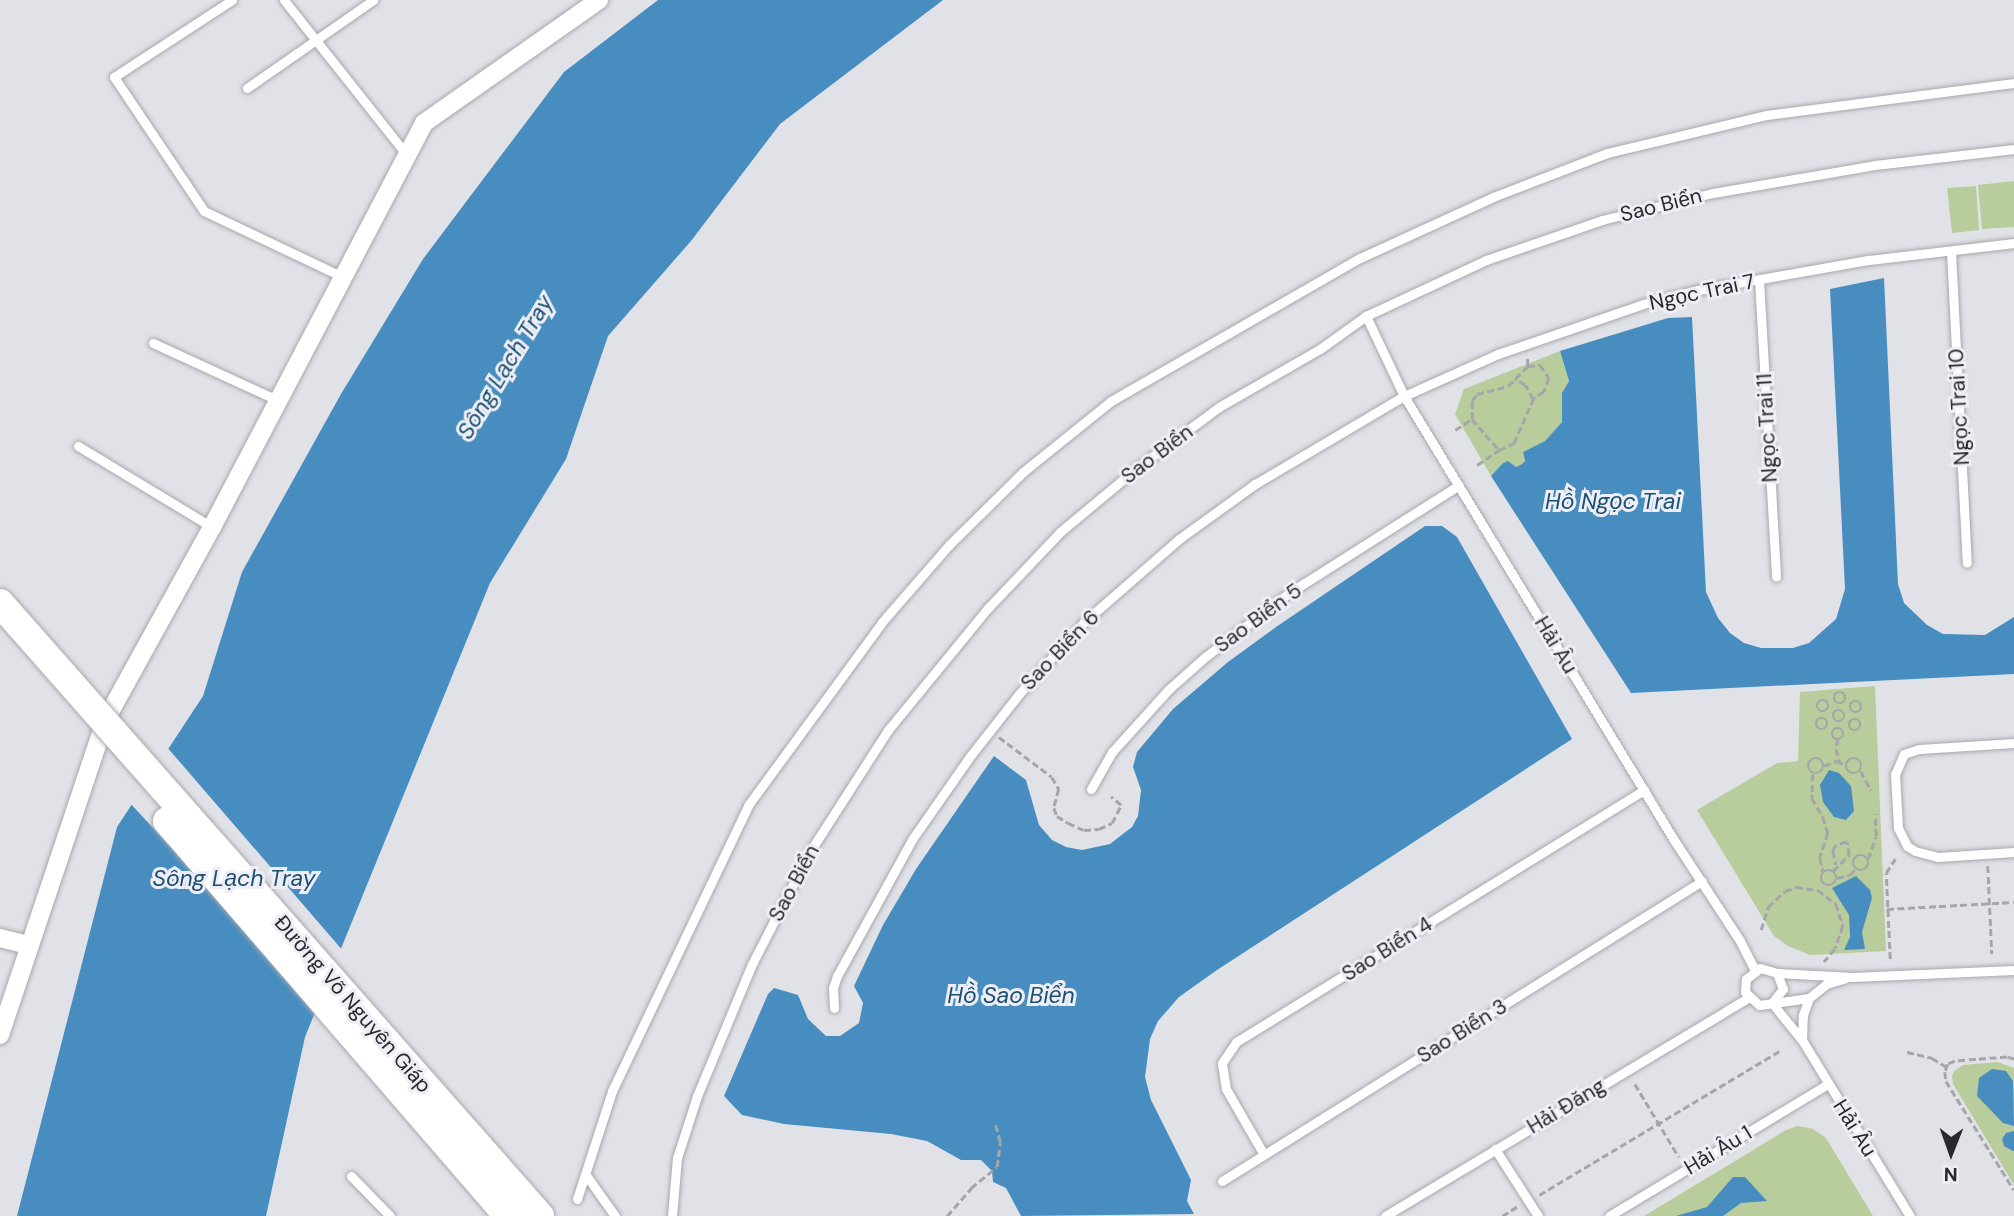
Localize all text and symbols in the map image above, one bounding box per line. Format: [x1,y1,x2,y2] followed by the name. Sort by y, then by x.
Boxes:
[1618,183,1704,227] street label: Sao Biển
[1646,268,1758,316] street label: Ngọc Trai 7
[451,290,559,444] water label: Sông Lạch Tray
[1943,347,1975,467] street label: Ngọc Trai 10
[1752,372,1782,484] street label: Ngọc Trai 11
[1116,419,1198,489] street label: Sao Biển
[1545,487,1681,515] water label: Hồ Ngọc Trai
[1210,578,1306,658] street label: Sao Biển 5
[1016,605,1104,695] street label: Sao Biển 6
[1529,612,1583,678] street label: Hải Âu
[763,840,825,926] street label: Sao Biển
[152,864,316,892] water label: Sông Lạch Tray
[270,911,436,1097] street label: Đường Võ Nguyên Giáp
[1337,911,1437,987] street label: Sao Biển 4
[947,981,1075,1009] water label: Hồ Sao Biển
[1412,994,1512,1068] street label: Sao Biển 3
[1522,1073,1610,1139] street label: Hải Đăng
[1828,1095,1882,1161] street label: Hải Âu
[1916,1118,1986,1188] north arrow
[1680,1120,1756,1180] street label: Hải Âu 1
[1943,1162,1958,1187] text: N

